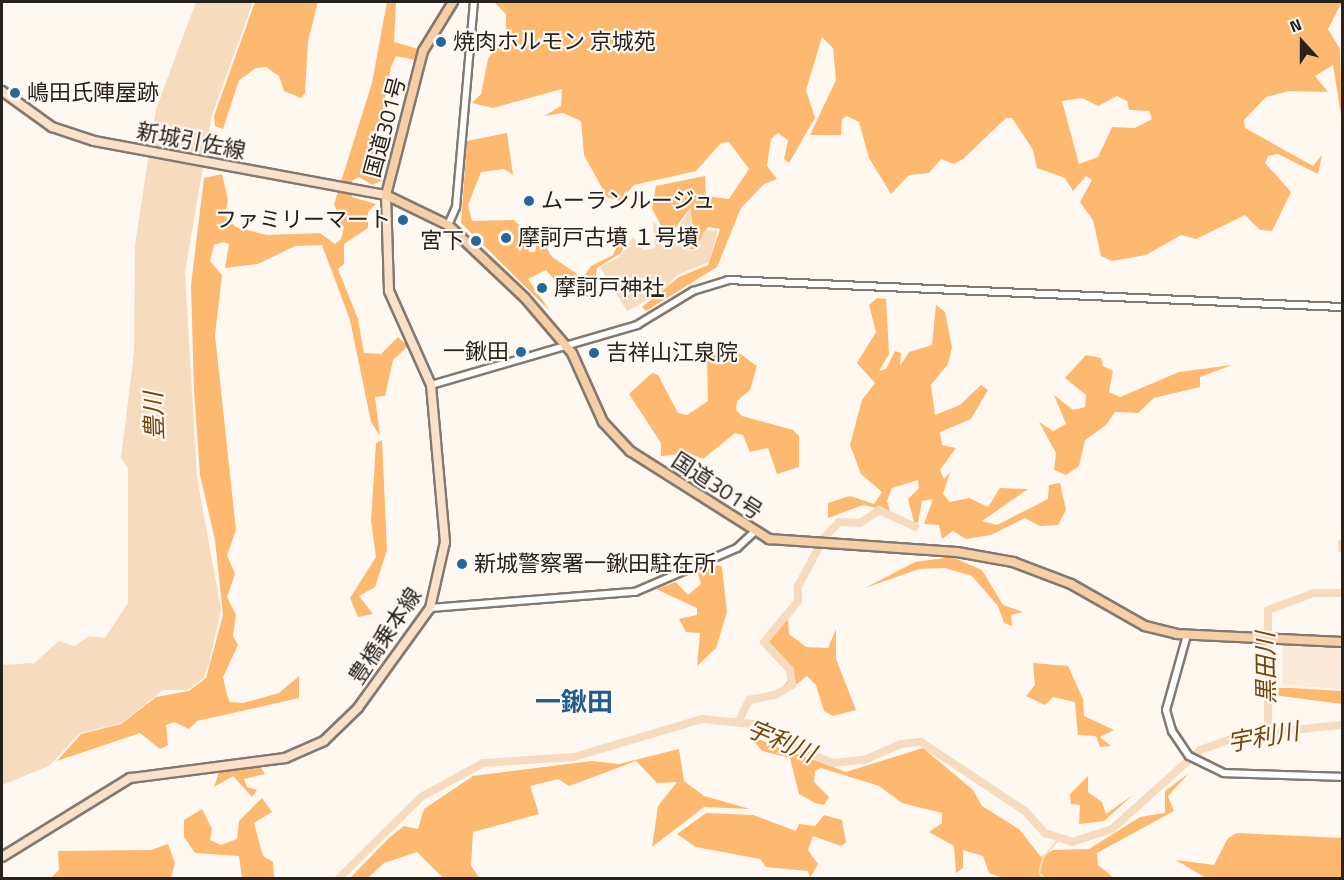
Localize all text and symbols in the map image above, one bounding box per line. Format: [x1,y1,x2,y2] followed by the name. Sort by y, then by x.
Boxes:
[1272,12,1332,72] north arrow
[1286,12,1305,38] text: N
[453,29,656,55] place label: 焼肉ホルモン 京城苑
[434,35,448,49] marker: 焼肉ホルモン 京城苑
[359,74,411,180] street label: 国道301号
[27,80,159,106] place label: 嶋田氏陣屋跡
[8,86,22,100] marker: 嶋田氏陣屋跡
[134,118,248,164] street label: 新城引佐線
[541,188,717,214] place label: ムーランルージュ
[522,194,536,208] marker: ムーランルージュ
[215,207,391,233] place label: ファミリーマート
[396,213,410,227] marker: ファミリーマート
[518,225,699,251] place label: 摩訶戸古墳 １号墳
[420,228,464,254] place label: 宮下
[499,231,513,245] marker: 摩訶戸古墳 １号墳
[469,234,483,248] marker: 宮下
[554,275,664,301] place label: 摩訶戸神社
[535,281,549,295] marker: 摩訶戸神社
[443,339,509,365] place label: 一鍬田
[606,340,738,366] place label: 吉祥山江泉院
[514,345,528,359] marker: 一鍬田
[587,346,601,360] marker: 吉祥山江泉院
[139,392,169,440] water label: 豊川
[667,447,767,525] street label: 国道301号
[474,551,716,577] place label: 新城警察署一鍬田駐在所
[455,557,469,571] marker: 新城警察署一鍬田駐在所
[343,583,427,689] street label: 豊橋乗本線
[1251,632,1281,704] water label: 黒田川
[535,686,613,718] district label: 一鍬田
[742,714,820,768] water label: 宇利川
[1225,717,1301,757] water label: 宇利川

